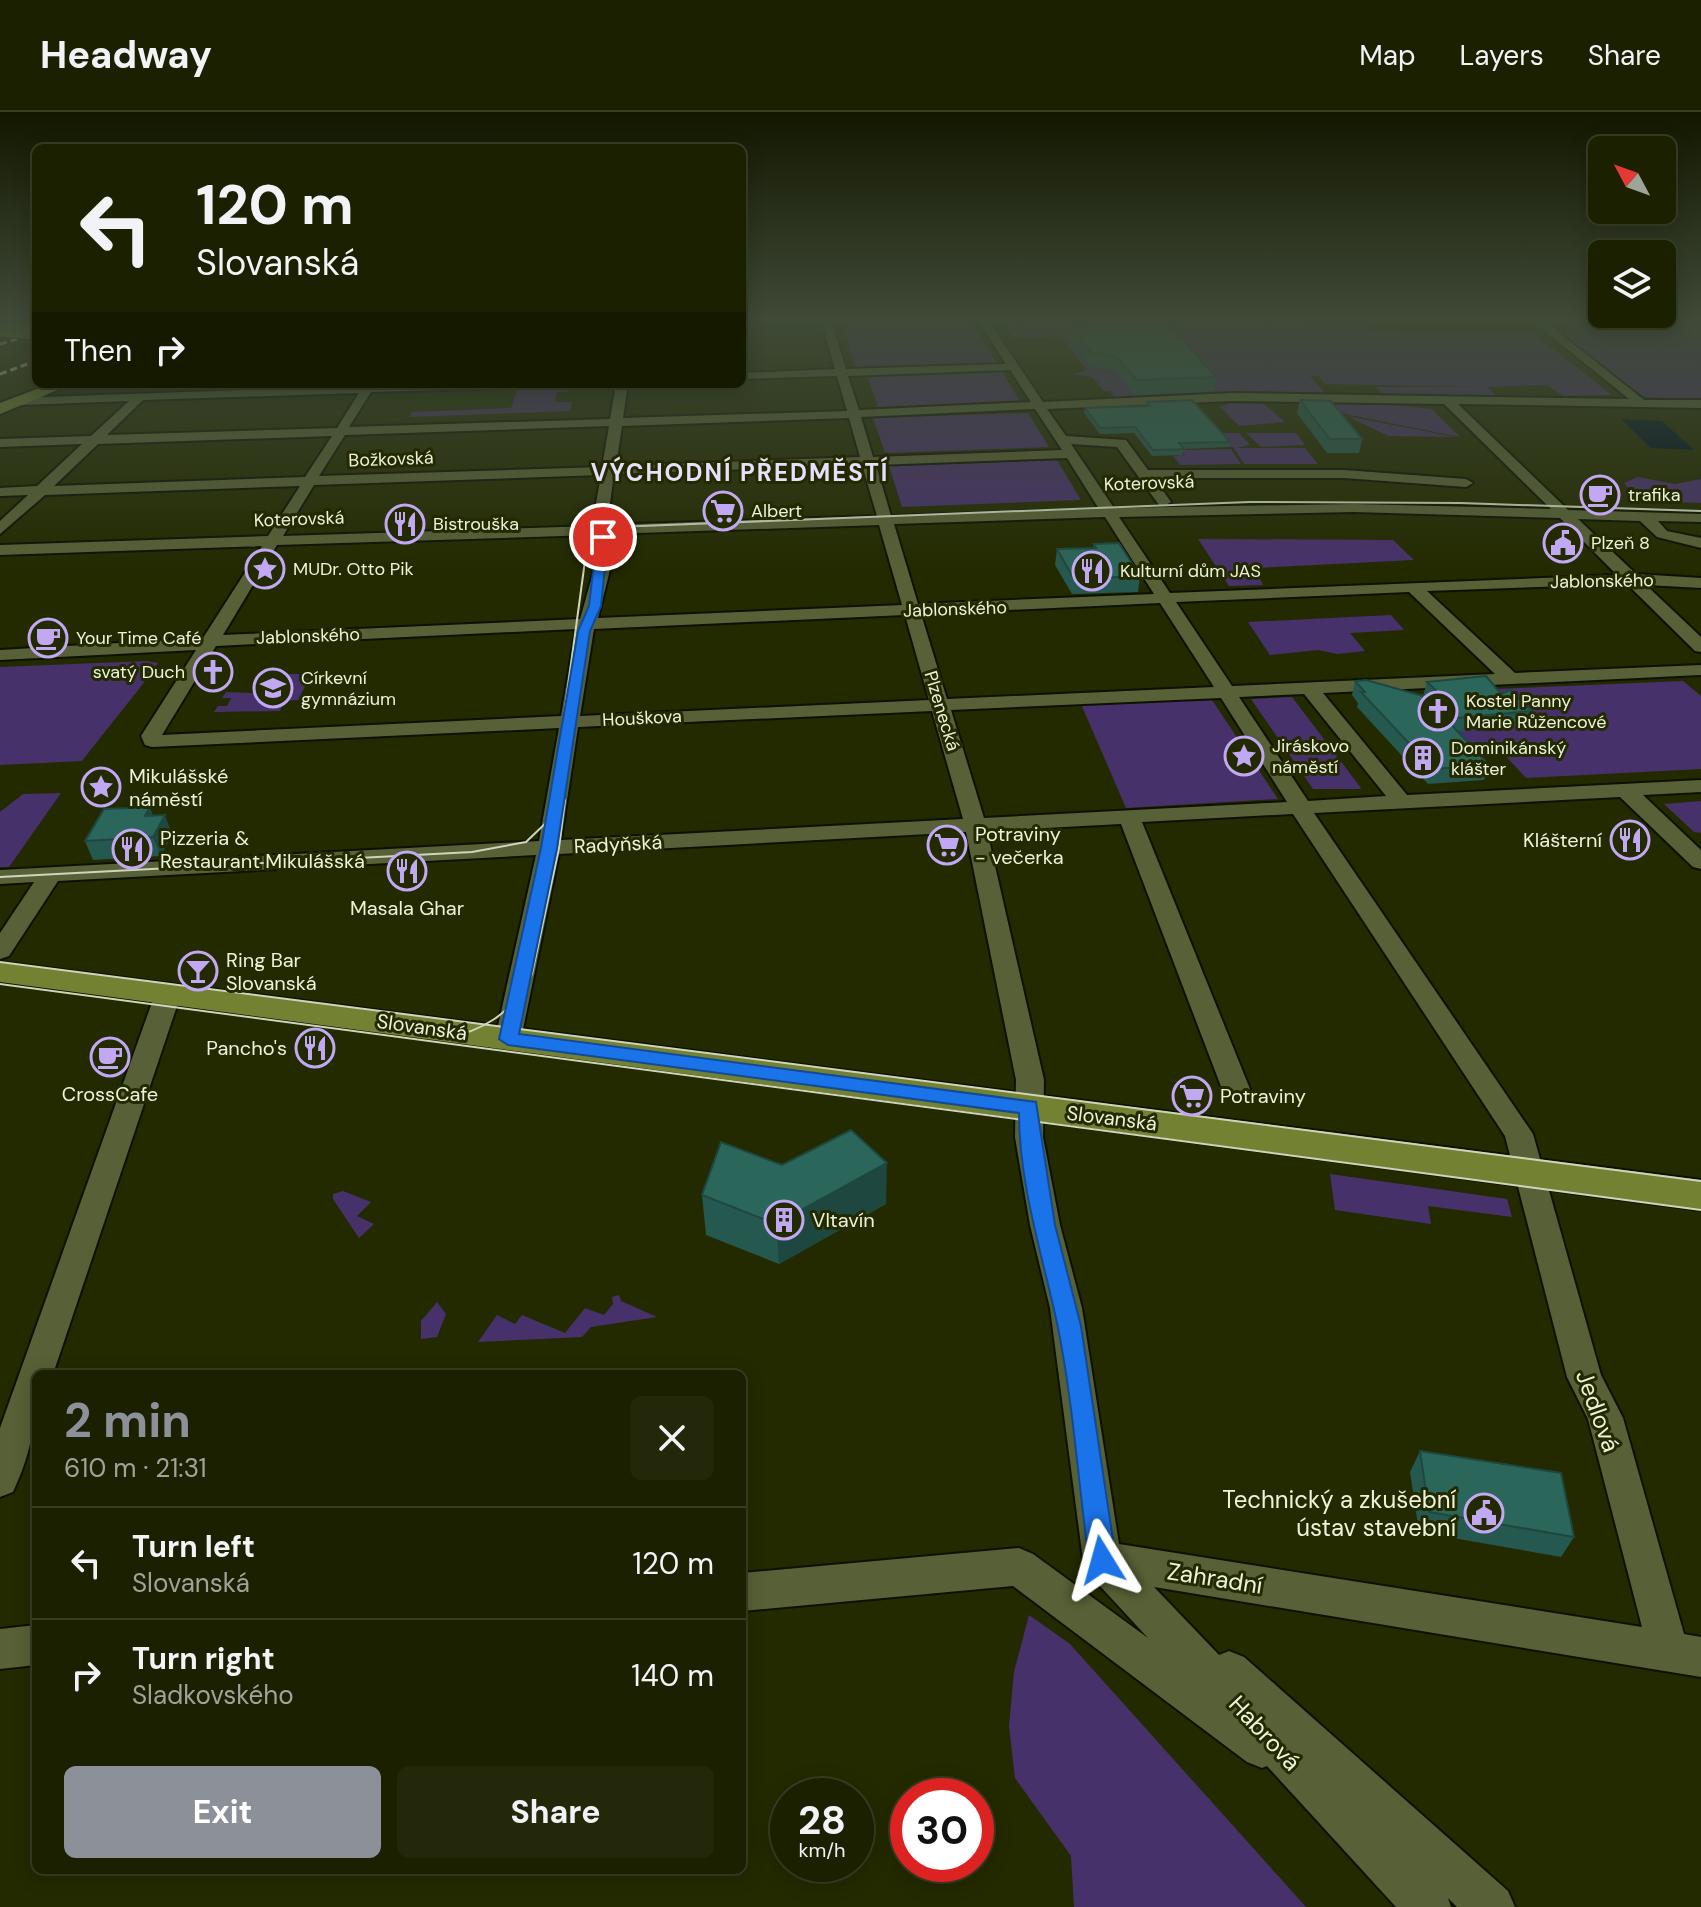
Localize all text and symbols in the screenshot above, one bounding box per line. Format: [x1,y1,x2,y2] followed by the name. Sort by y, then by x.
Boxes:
[40,30,212,80] text: Headway
[1359,37,1416,74] text: Map
[1460,37,1544,74] text: Layers
[1588,37,1661,74] text: Share
[1588,136,1676,224] north arrow
[1588,136,1676,328] map controls
[196,168,354,241] text: 120 m
[64,176,168,280] icon: left
[196,239,359,286] text: Slovanská
[1588,240,1676,328] button: layers
[148,328,192,372] icon: right
[64,331,132,370] text: Then
[348,446,434,472] street label: Božkovská
[591,456,889,488] district label: VÝCHODNÍ PŘEDMĚSTÍ
[1103,469,1195,497] street label: Koterovská
[1579,474,1621,516] cafe icon: trafika
[1628,483,1680,507] place label: trafika
[702,490,744,532] supermarket icon: Albert
[751,499,802,523] place label: Albert
[384,503,426,545] restaurant icon: Bistrouška
[569,503,637,571] pin
[253,505,345,533] street label: Koterovská
[433,512,519,536] place label: Bistrouška
[581,515,625,559] icon: arrive
[1542,522,1584,564] public building icon: Plzeň 8
[1591,531,1650,555] place label: Plzeň 8
[244,548,286,590] place icon: MUDr. Otto Pik
[1071,550,1113,592] restaurant icon: Kulturní dům JAS
[293,557,414,581] place label: MUDr. Otto Pik
[1120,559,1261,583] place label: Kulturní dům JAS
[1550,568,1654,594] street label: Jablonského
[903,595,1007,623] street label: Jablonského
[27,617,69,659] cafe icon: Your Time Café
[256,622,360,650] street label: Jablonského
[76,626,201,650] place label: Your Time Café
[192,651,234,693] church icon: svatý Duch
[93,660,185,684] place label: svatý Duch
[301,666,396,711] place label: Církevní gymnázium
[252,667,294,709] school or university icon: Církevní gymnázium
[918,668,966,754] street label: Plzenecká
[1466,689,1607,734] place label: Kostel Panny Marie Růžencové
[1417,690,1459,732] church icon: Kostel Panny Marie Růžencové
[602,704,682,732] street label: Houškova
[1272,734,1349,779] place label: Jiráskovo náměstí
[1223,735,1265,777] place icon: Jiráskovo náměstí
[1451,736,1566,781] place label: Dominikánský klášter
[1402,737,1444,779] building icon: Dominikánský klášter
[129,763,228,812] place label: Mikulášské náměstí
[80,766,122,808] place icon: Mikulášské náměstí
[1609,819,1651,861] restaurant icon: Klášterní
[975,821,1064,870] place label: Potraviny - večerka
[926,824,968,866] supermarket icon: Potraviny - večerka
[160,825,365,874] place label: Pizzeria & Restaurant Mikulášská
[1523,827,1603,853] place label: Klášterní
[111,828,153,870] restaurant icon: Pizzeria & Restaurant Mikulášská
[573,829,663,859] street label: Radyňská
[386,850,428,892] restaurant icon: Masala Ghar
[350,895,464,921] place label: Masala Ghar
[226,947,317,996] place label: Ring Bar Slovanská
[177,950,219,992] bar icon: Ring Bar Slovanská
[375,1008,469,1046] street label: Slovanská
[294,1027,336,1069] restaurant icon: Pancho's
[206,1035,287,1061] place label: Pancho's
[89,1036,131,1078] cafe icon: CrossCafe
[1171,1075,1213,1117] supermarket icon: Potraviny
[62,1081,158,1107] place label: CrossCafe
[1220,1083,1306,1109] place label: Potraviny
[1065,1100,1159,1136] street label: Slovanská
[763,1199,805,1241] building icon: Vltavín
[812,1207,875,1233] place label: Vltavín
[1569,1366,1627,1456] street label: Jedlová
[64,1389,191,1452] text: 2 min
[630,1396,714,1480] button: close
[64,1451,207,1485] text: 610 m · 21:31
[1222,1484,1457,1543] place label: Technický a zkušební ústav stavební
[1463,1492,1505,1534] public building icon: Technický a zkušební ústav stavební
[1060,1518,1144,1602] position arrow
[132,1527,255,1566] text: Turn left
[64,1541,108,1585] icon: left
[632,1544,714,1583] text: 120 m
[1165,1555,1265,1601] street label: Zahradní
[132,1566,250,1600] text: Slovanská
[132,1639,275,1678] text: Turn right
[64,1653,108,1697] icon: right
[631,1656,714,1695] text: 140 m
[132,1678,294,1712] text: Sladkovského
[1222,1689,1308,1777] street label: Habrová
[64,1766,381,1858] button: Exit
[397,1766,714,1858] button: Share
[890,1778,994,1882] speed limit sign: 30
[798,1794,846,1846] text: 28
[798,1837,846,1863] text: km/h

